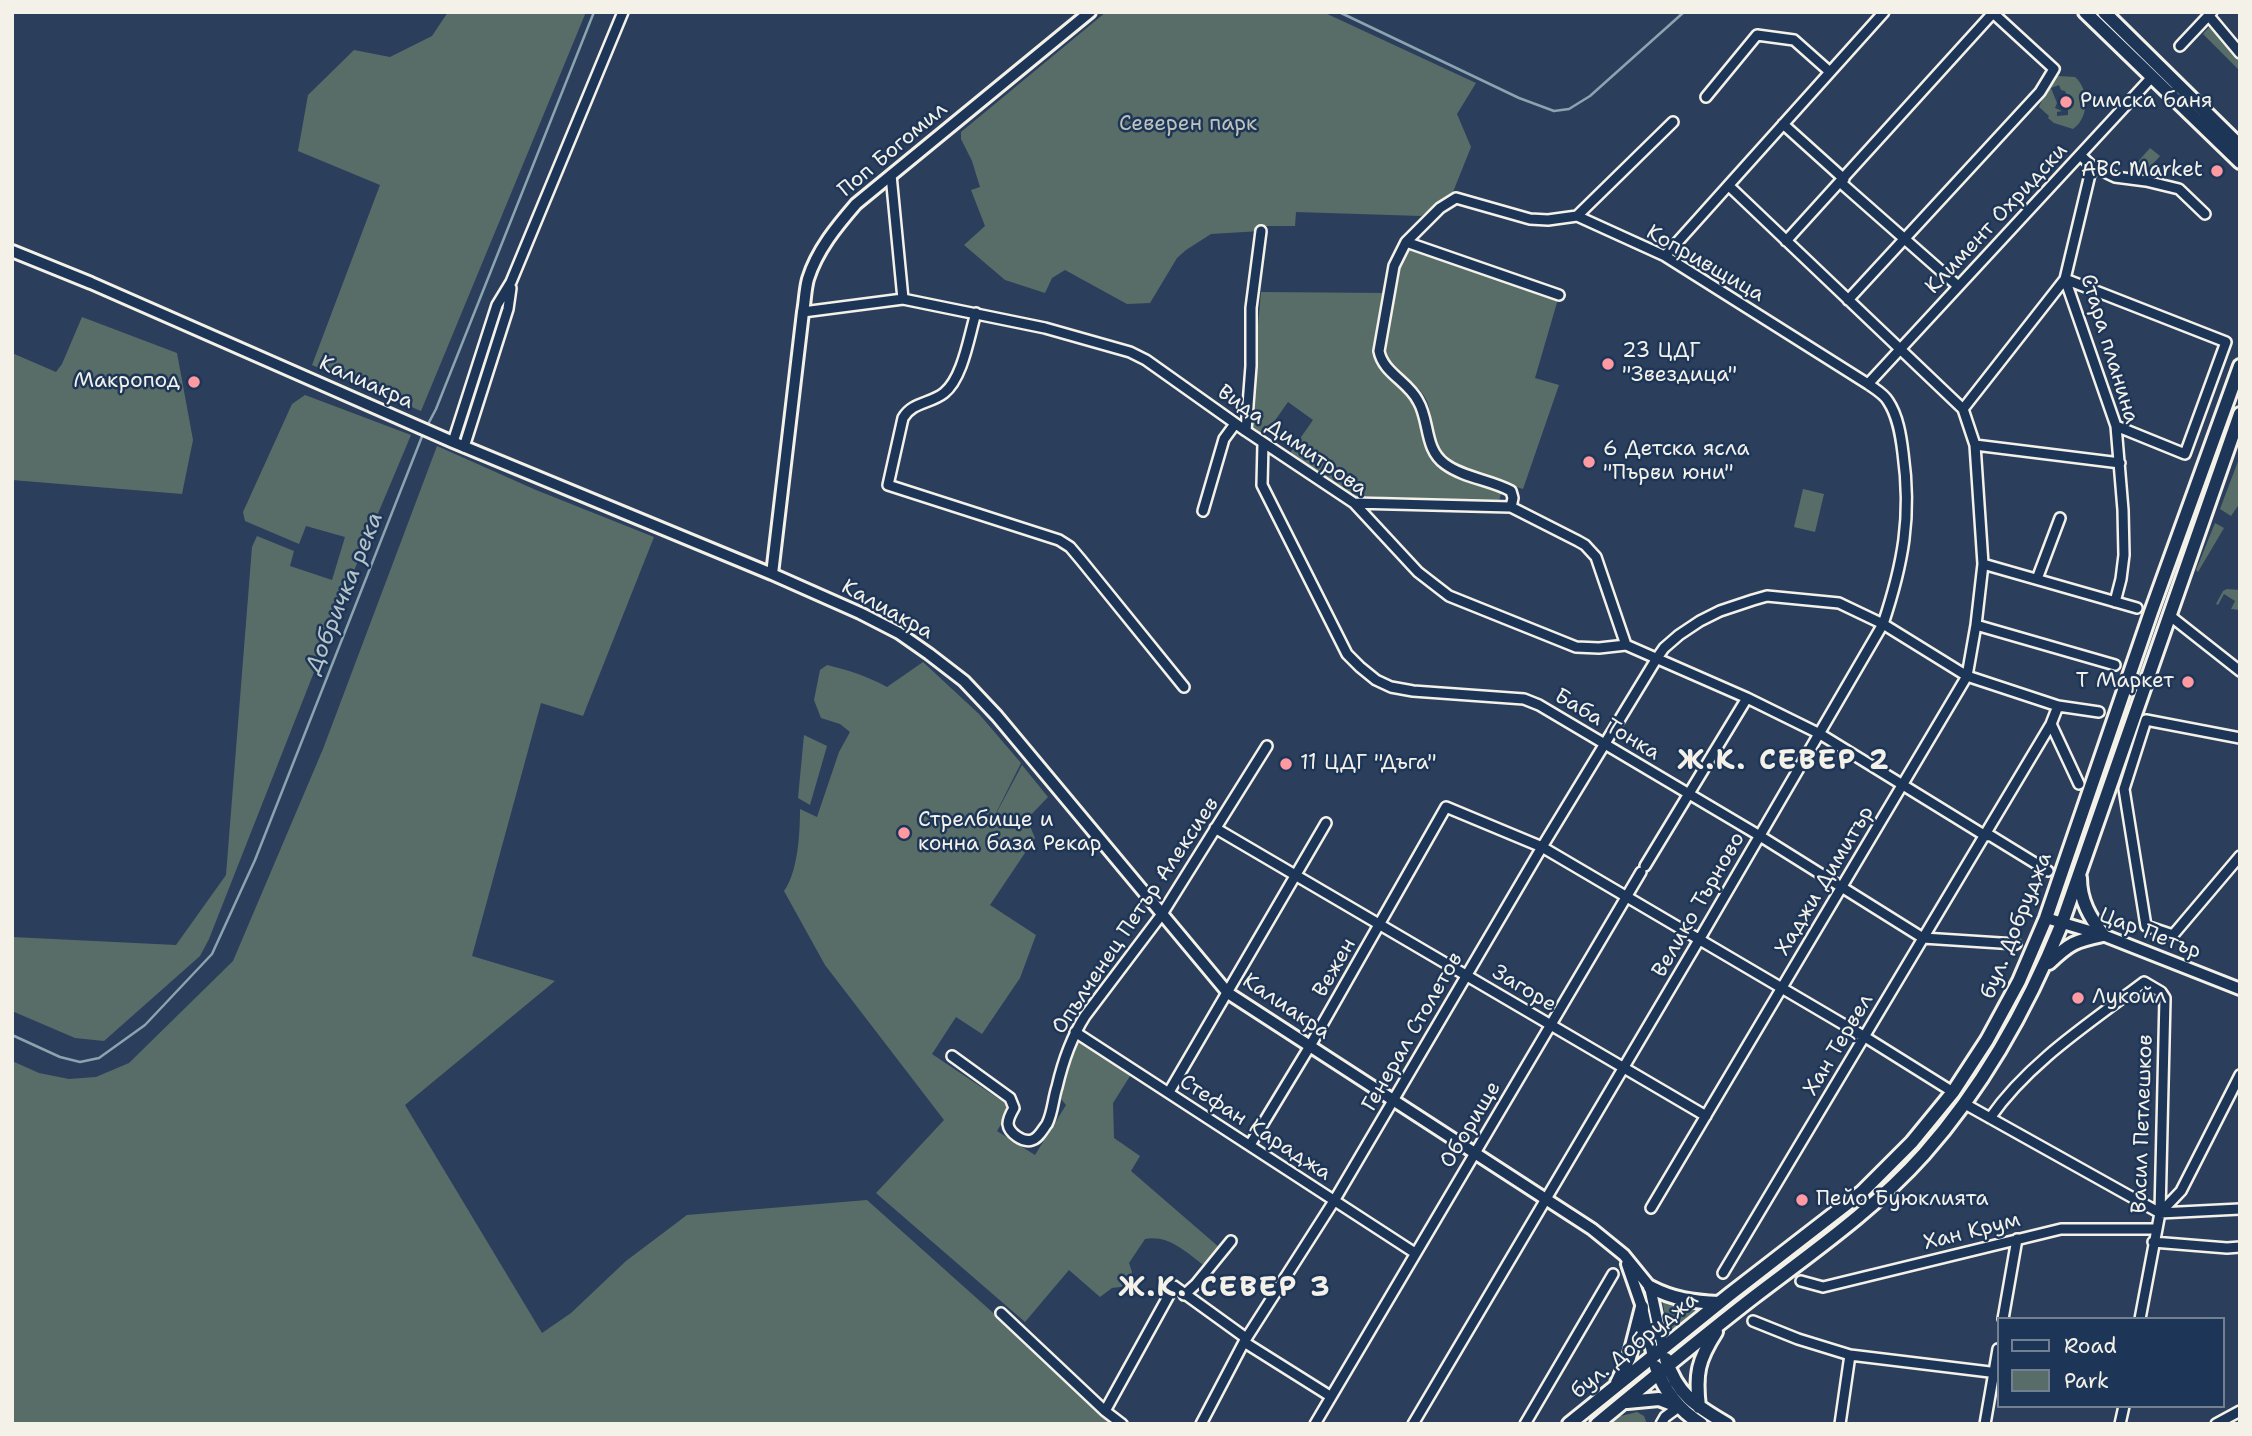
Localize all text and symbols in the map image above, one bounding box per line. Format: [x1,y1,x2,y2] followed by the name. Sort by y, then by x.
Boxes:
[2080,89,2213,115] place label: Римска баня
[2058,94,2074,110] marker: Римска баня
[833,97,953,203] street label: Поп Богомил
[1119,112,1257,138] park label: Северен парк
[1921,138,2073,300] street label: Климент Охридски
[2081,158,2203,184] place label: ABC Market
[2209,163,2225,179] marker: ABC Market
[1641,220,1769,308] street label: Копривщица
[2074,271,2144,427] street label: Стара планина
[1622,339,1737,389] place label: 23 ЦДГ "Звездица"
[315,351,417,415] street label: Калиакра
[1600,356,1616,372] marker: 23 ЦДГ "Звездица"
[73,369,180,395] place label: Макропод
[186,374,202,390] marker: Макропод
[1212,380,1372,502] street label: Вида Димитрова
[1603,437,1750,487] place label: 6 Детска ясла "Първи юни"
[1581,454,1597,470] marker: 6 Детска ясла "Първи юни"
[300,508,390,678] water label: Добричка река
[837,575,937,645] street label: Калиакра
[2076,669,2174,695] place label: Т Маркет
[2180,674,2196,690] marker: Т Маркет
[1550,684,1664,766] street label: Баба Тонка
[1679,745,1889,779] district label: Ж.К. СЕВЕР 2
[1300,751,1437,777] place label: 11 ЦДГ "Дъга"
[1278,756,1294,772] marker: 11 ЦДГ "Дъга"
[1047,793,1225,1039] street label: Опълченец Петър Алексиев
[1770,802,1880,960] street label: Хаджи Димитър
[918,808,1102,858] place label: Стрелбище и конна база Рекар
[896,825,912,841] marker: Стрелбище и конна база Рекар
[1647,828,1751,982] street label: Велико Търново
[1976,849,2058,1003] street label: бул. Добруджа
[2096,903,2204,965] street label: Цар Петър
[1308,934,1362,1002] street label: Вежен
[1357,948,1469,1116] street label: Генерал Столетов
[1487,960,1561,1018] street label: Загоре
[1237,968,1335,1046] street label: Калиакра
[2092,985,2166,1011] place label: Лукойл
[1799,990,1879,1100] street label: Хан Тервел
[2070,990,2086,1006] marker: Лукойл
[2127,1034,2159,1214] street label: Васил Петлешков
[1174,1070,1336,1186] street label: Стефан Караджа
[1435,1077,1507,1173] street label: Оборище
[1816,1187,1989,1213] place label: Пейо Буюклията
[1794,1192,1810,1208] marker: Пейо Буюклията
[1921,1208,2023,1256] street label: Хан Крум
[1120,1272,1330,1306] district label: Ж.К. СЕВЕР 3
[1566,1287,1704,1405] street label: бул. Добруджа
[1996,1317,2224,1408] legend
[2064,1332,2117,1360] text: Road
[2064,1367,2109,1395] text: Park

